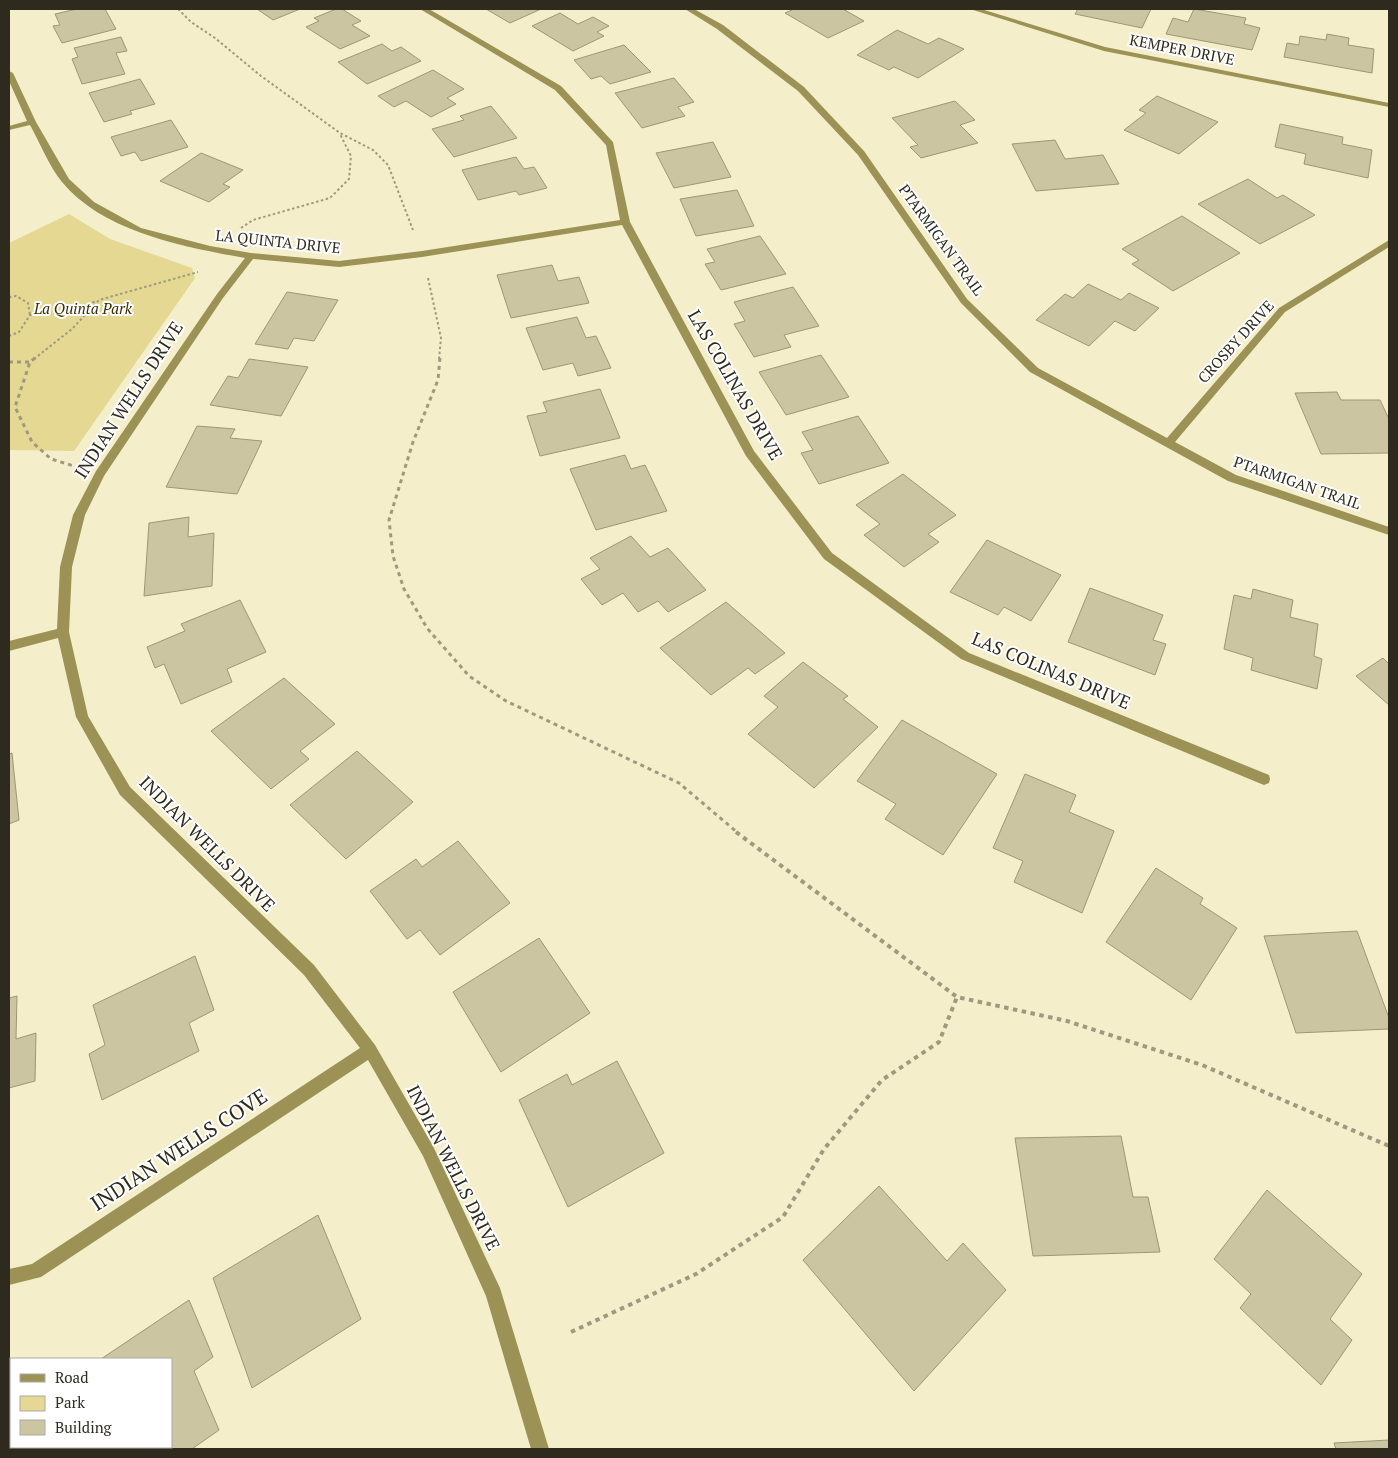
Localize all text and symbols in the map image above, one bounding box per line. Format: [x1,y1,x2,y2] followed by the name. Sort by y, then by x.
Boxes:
[1128,29,1236,69] street label: KEMPER DRIVE
[895,180,989,299] street label: PTARMIGAN TRAIL
[215,225,342,258] street label: LA QUINTA DRIVE
[1193,296,1278,387] street label: CROSBY DRIVE
[33,298,133,318] park label: La Quinta Park
[683,305,789,464] street label: LAS COLINAS DRIVE
[68,316,188,483] street label: INDIAN WELLS DRIVE
[1231,451,1363,513] street label: PTARMIGAN TRAIL
[969,626,1134,714] street label: LAS COLINAS DRIVE
[135,770,281,916] street label: INDIAN WELLS DRIVE
[85,1081,272,1217] street label: INDIAN WELLS COVE
[402,1081,506,1254] street label: INDIAN WELLS DRIVE
[10,1358,172,1448] legend
[55,1367,88,1387] text: Road
[55,1392,85,1412] text: Park
[55,1417,113,1437] text: Building

